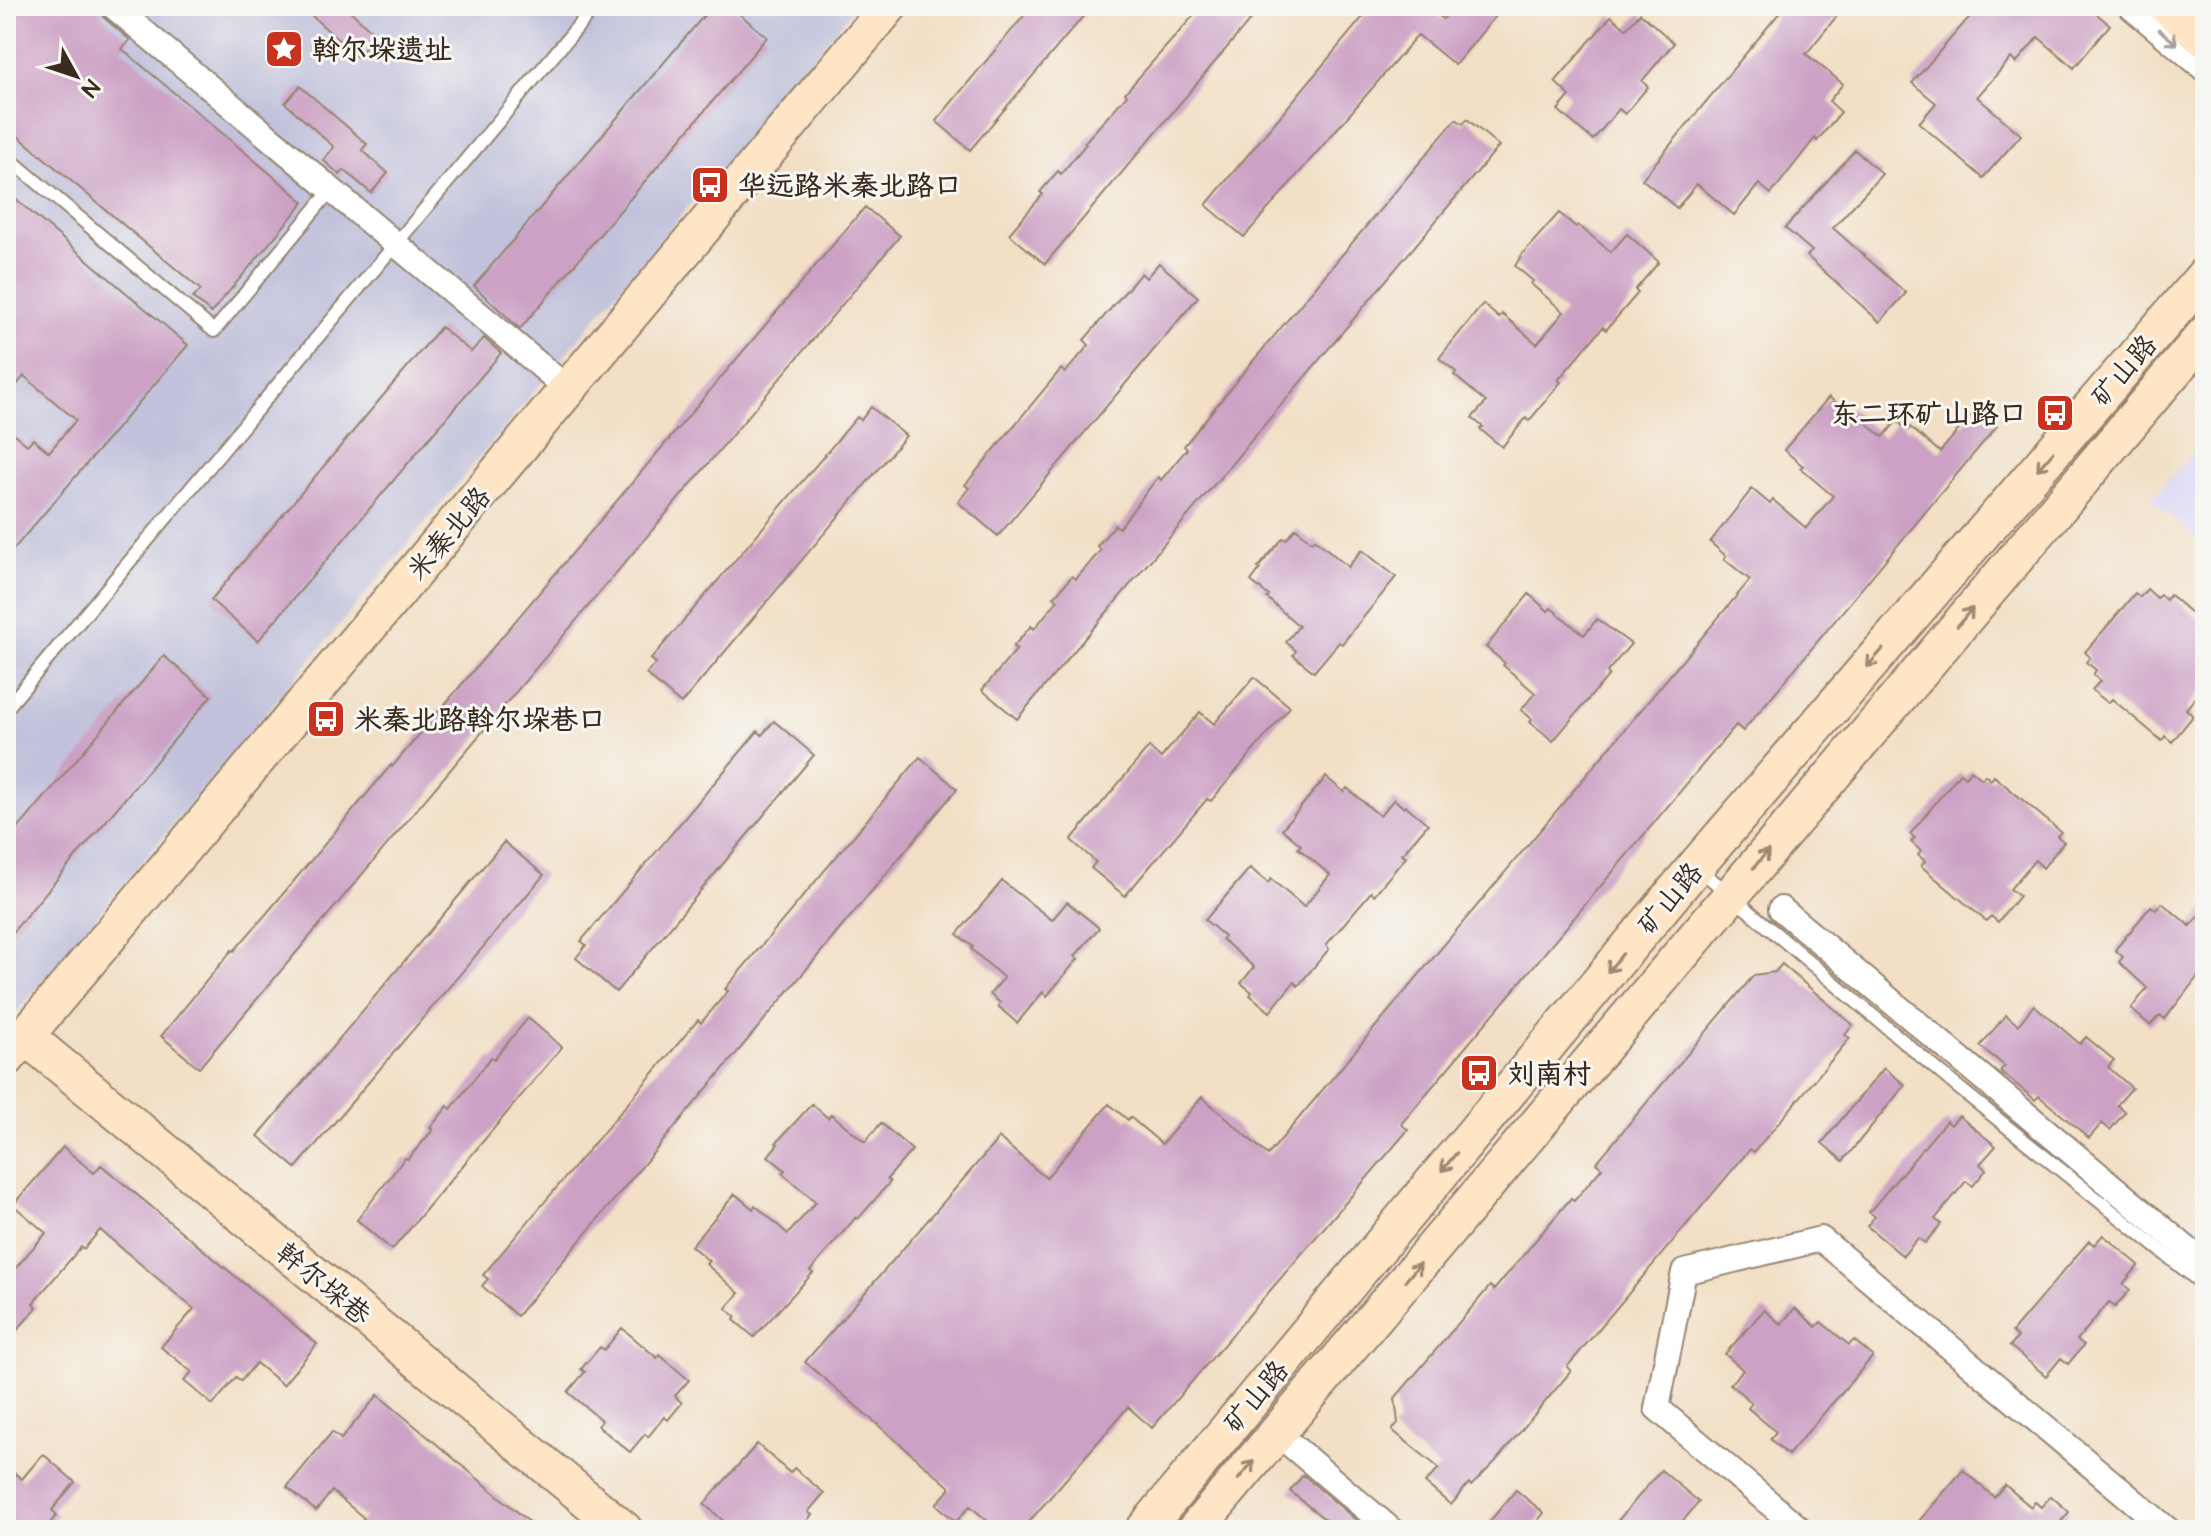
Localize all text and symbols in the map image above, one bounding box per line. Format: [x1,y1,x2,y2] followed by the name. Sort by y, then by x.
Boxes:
[263,28,305,70] place icon: 斡尔垛遗址
[2157,28,2177,46] one-way arrow
[312,31,452,70] place label: 斡尔垛遗址
[36,36,116,116] north arrow
[74,73,106,103] text: N
[689,164,731,206] bus stop icon: 华远路米秦北路口
[738,167,962,206] place label: 华远路米秦北路口
[2082,326,2166,415] street label: 矿山路
[2034,392,2076,434] bus stop icon: 东二环矿山路口
[1831,395,2027,434] place label: 东二环矿山路口
[2036,451,2054,471] one-way arrow
[398,479,500,589] street label: 米秦北路
[1956,608,1974,628] one-way arrow
[1866,648,1884,668] one-way arrow
[305,698,347,740] bus stop icon: 米秦北路斡尔垛巷口
[354,701,606,740] place label: 米秦北路斡尔垛巷口
[1752,849,1770,869] one-way arrow
[1628,854,1712,944] street label: 矿山路
[1606,952,1624,972] one-way arrow
[1458,1052,1500,1094] bus stop icon: 刘南村
[1507,1055,1591,1094] place label: 刘南村
[1440,1152,1458,1172] one-way arrow
[267,1234,380,1335] street label: 幹尔垛巷
[1404,1262,1422,1282] one-way arrow
[1214,1352,1298,1442] street label: 矿山路
[1237,1461,1255,1481] one-way arrow

